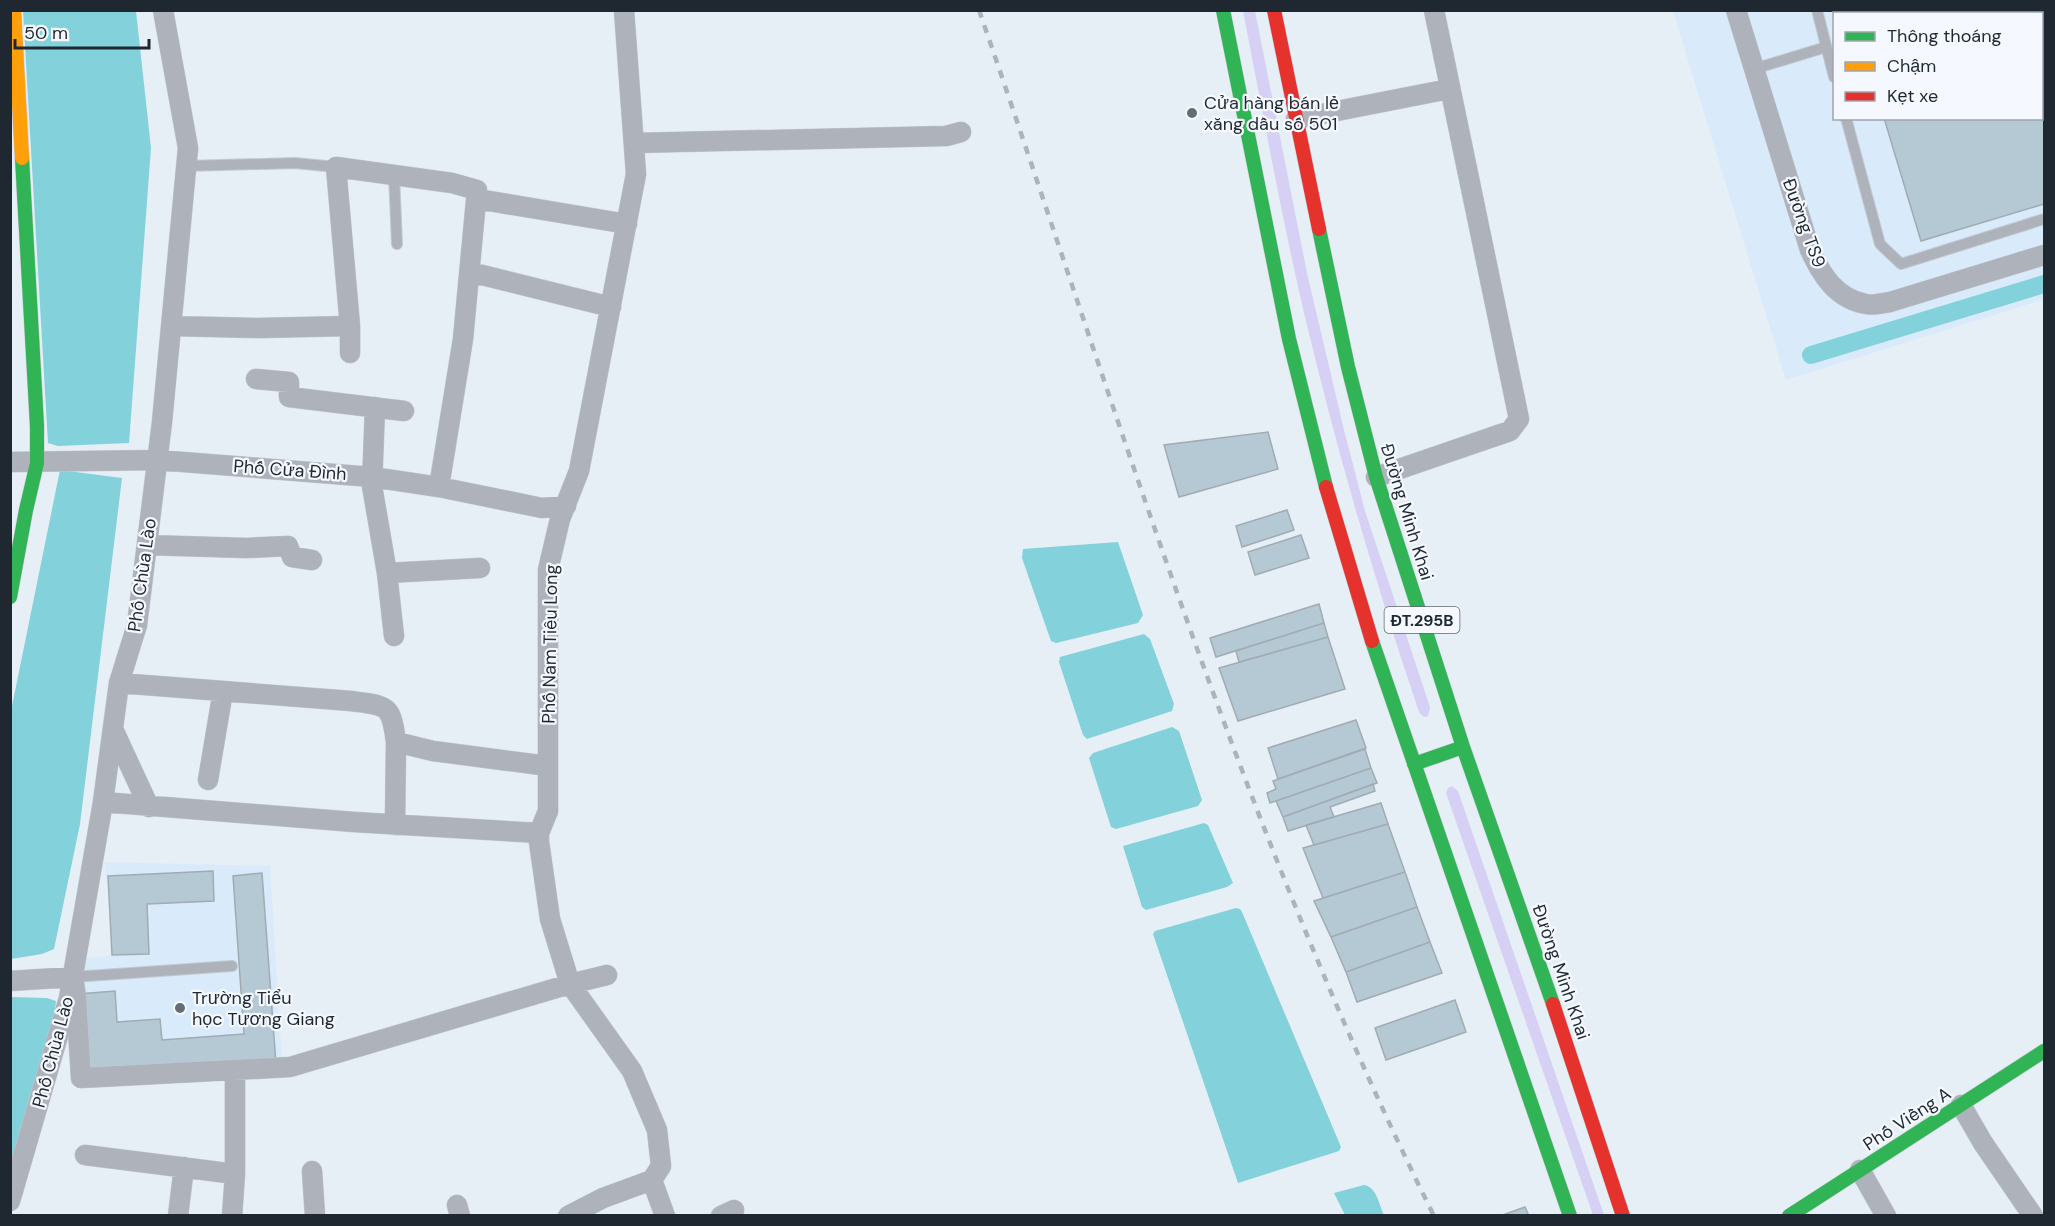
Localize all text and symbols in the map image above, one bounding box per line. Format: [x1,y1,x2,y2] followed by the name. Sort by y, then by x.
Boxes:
[15,12,148,50] scale bar
[1833,12,2043,120] legend
[24,21,68,45] text: 50 m
[1887,24,2002,48] text: Thông thoáng
[1887,54,1936,78] text: Chậm
[1887,84,1938,108] text: Kẹt xe
[1204,91,1339,136] place label: Cửa hàng bán lẻ xăng dầu số 501
[1185,106,1199,120] marker: Cửa hàng bán lẻ xăng dầu số 501
[1777,175,1831,271] street label: Đường TS9
[1375,441,1439,583] street label: Đường Minh Khai
[233,454,347,486] street label: Phố Cửa Đình
[122,517,162,633] street label: Phố Chùa Lào
[537,564,563,724] street label: Phố Nam Tiêu Long
[1384,607,1460,633] road number: ĐT.295B
[1527,901,1595,1043] street label: Đường Minh Khai
[192,986,335,1031] place label: Trường Tiểu học Tương Giang
[27,994,79,1110] street label: Phố Chùa Lào
[173,1001,187,1015] marker: Trường Tiểu học Tương Giang
[1859,1082,1955,1156] street label: Phố Viềng A

